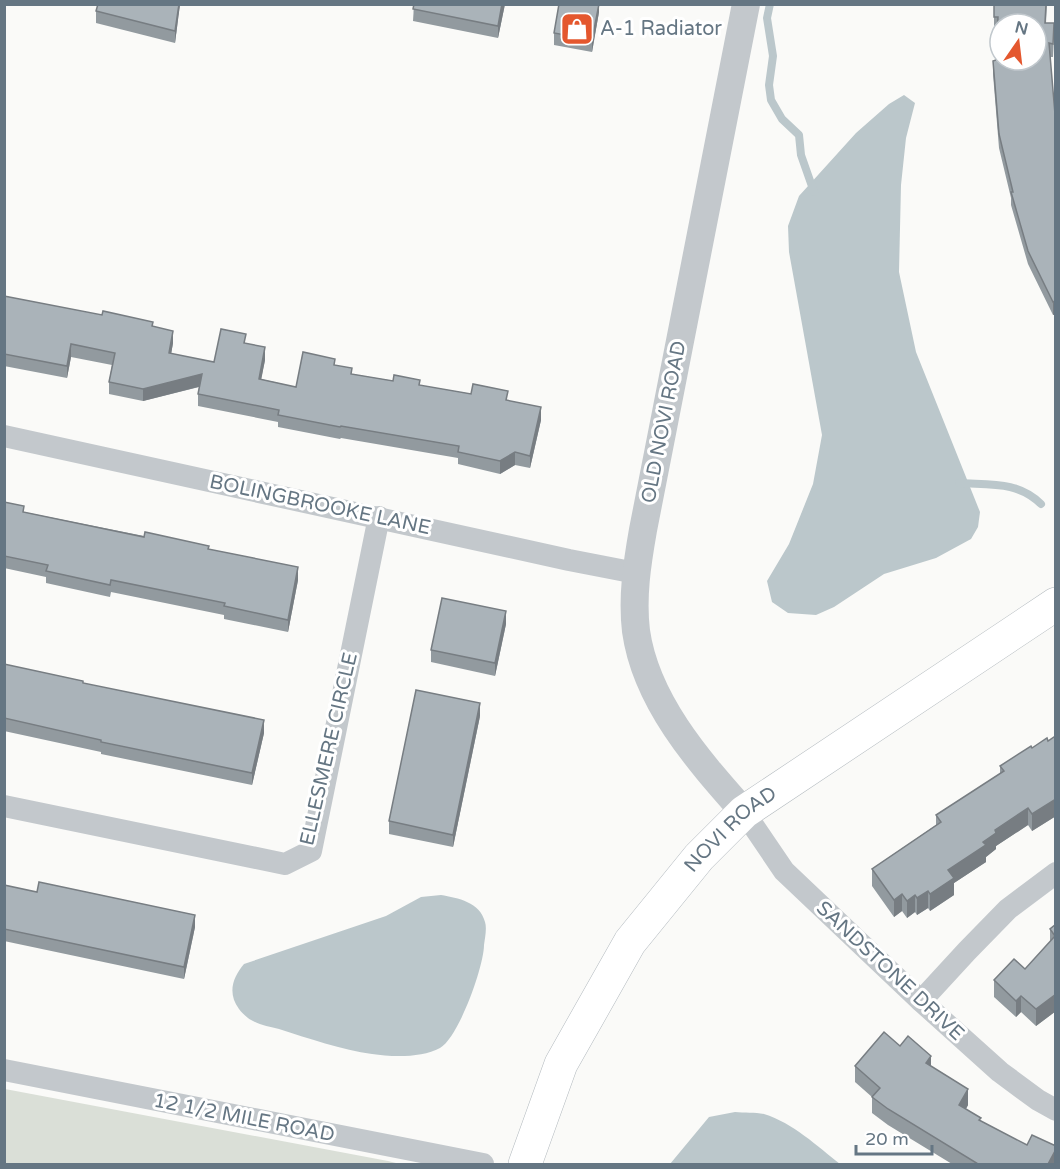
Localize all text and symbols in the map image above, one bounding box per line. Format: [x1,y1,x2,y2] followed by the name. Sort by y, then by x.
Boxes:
[559,11,595,47] shop icon: A-1 Radiator
[988,12,1048,72] north arrow
[600,17,722,41] place label: A-1 Radiator
[1013,17,1030,40] text: N
[636,339,692,505] street label: OLD NOVI ROAD
[207,470,433,540] street label: BOLINGBROOKE LANE
[295,650,363,848] street label: ELLESMERE CIRCLE
[679,782,781,877] street label: NOVI ROAD
[811,896,969,1046] street label: SANDSTONE DRIVE
[151,1089,337,1147] street label: 12 1/2 MILE ROAD
[856,1118,932,1156] scale bar
[865,1128,909,1150] text: 20 m

